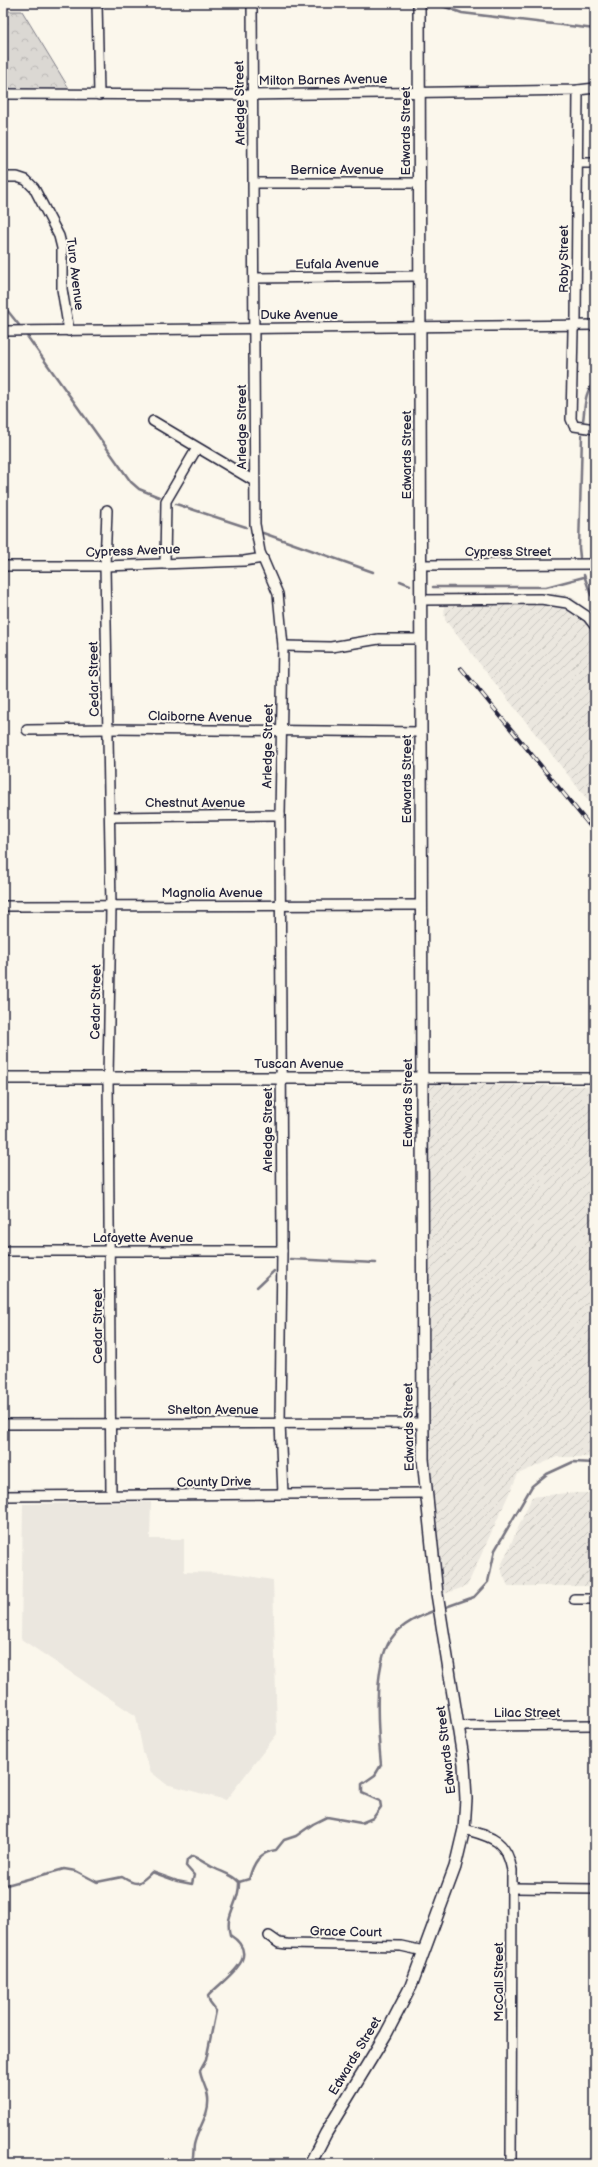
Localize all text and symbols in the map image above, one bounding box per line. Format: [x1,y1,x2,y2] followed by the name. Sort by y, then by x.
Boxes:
[231,60,249,146] street label: Arledge Street
[259,71,388,89] street label: Milton Barnes Avenue
[398,87,414,175] street label: Edwards Street
[290,162,384,178] street label: Bernice Avenue
[556,225,572,293] street label: Roby Street
[63,237,87,312] street label: Turo Avenue
[295,255,379,273] street label: Eufala Avenue
[260,307,338,323] street label: Duke Avenue
[234,385,250,469] street label: Arledge Street
[399,411,415,499] street label: Edwards Street
[85,541,181,561] street label: Cypress Avenue
[465,544,551,560] street label: Cypress Street
[85,641,103,717] street label: Cedar Street
[259,703,277,789] street label: Arledge Street
[148,708,252,726] street label: Claiborne Avenue
[399,735,415,823] street label: Edwards Street
[145,795,245,811] street label: Chestnut Avenue
[161,885,263,901] street label: Magnolia Avenue
[87,964,105,1040] street label: Cedar Street
[254,1056,344,1072] street label: Tuscan Avenue
[400,1059,416,1147] street label: Edwards Street
[260,1088,276,1172] street label: Arledge Street
[93,1230,194,1246] street label: Lafayette Avenue
[90,1288,106,1364] street label: Cedar Street
[400,1382,418,1472] street label: Edwards Street
[167,1402,259,1418] street label: Shelton Avenue
[177,1473,252,1491] street label: County Drive
[433,1705,459,1795] street label: Edwards Street
[494,1705,560,1721] street label: Lilac Street
[310,1923,382,1941] street label: Grace Court
[491,1942,507,2022] street label: McCall Street
[325,2014,385,2098] street label: Edwards Street

